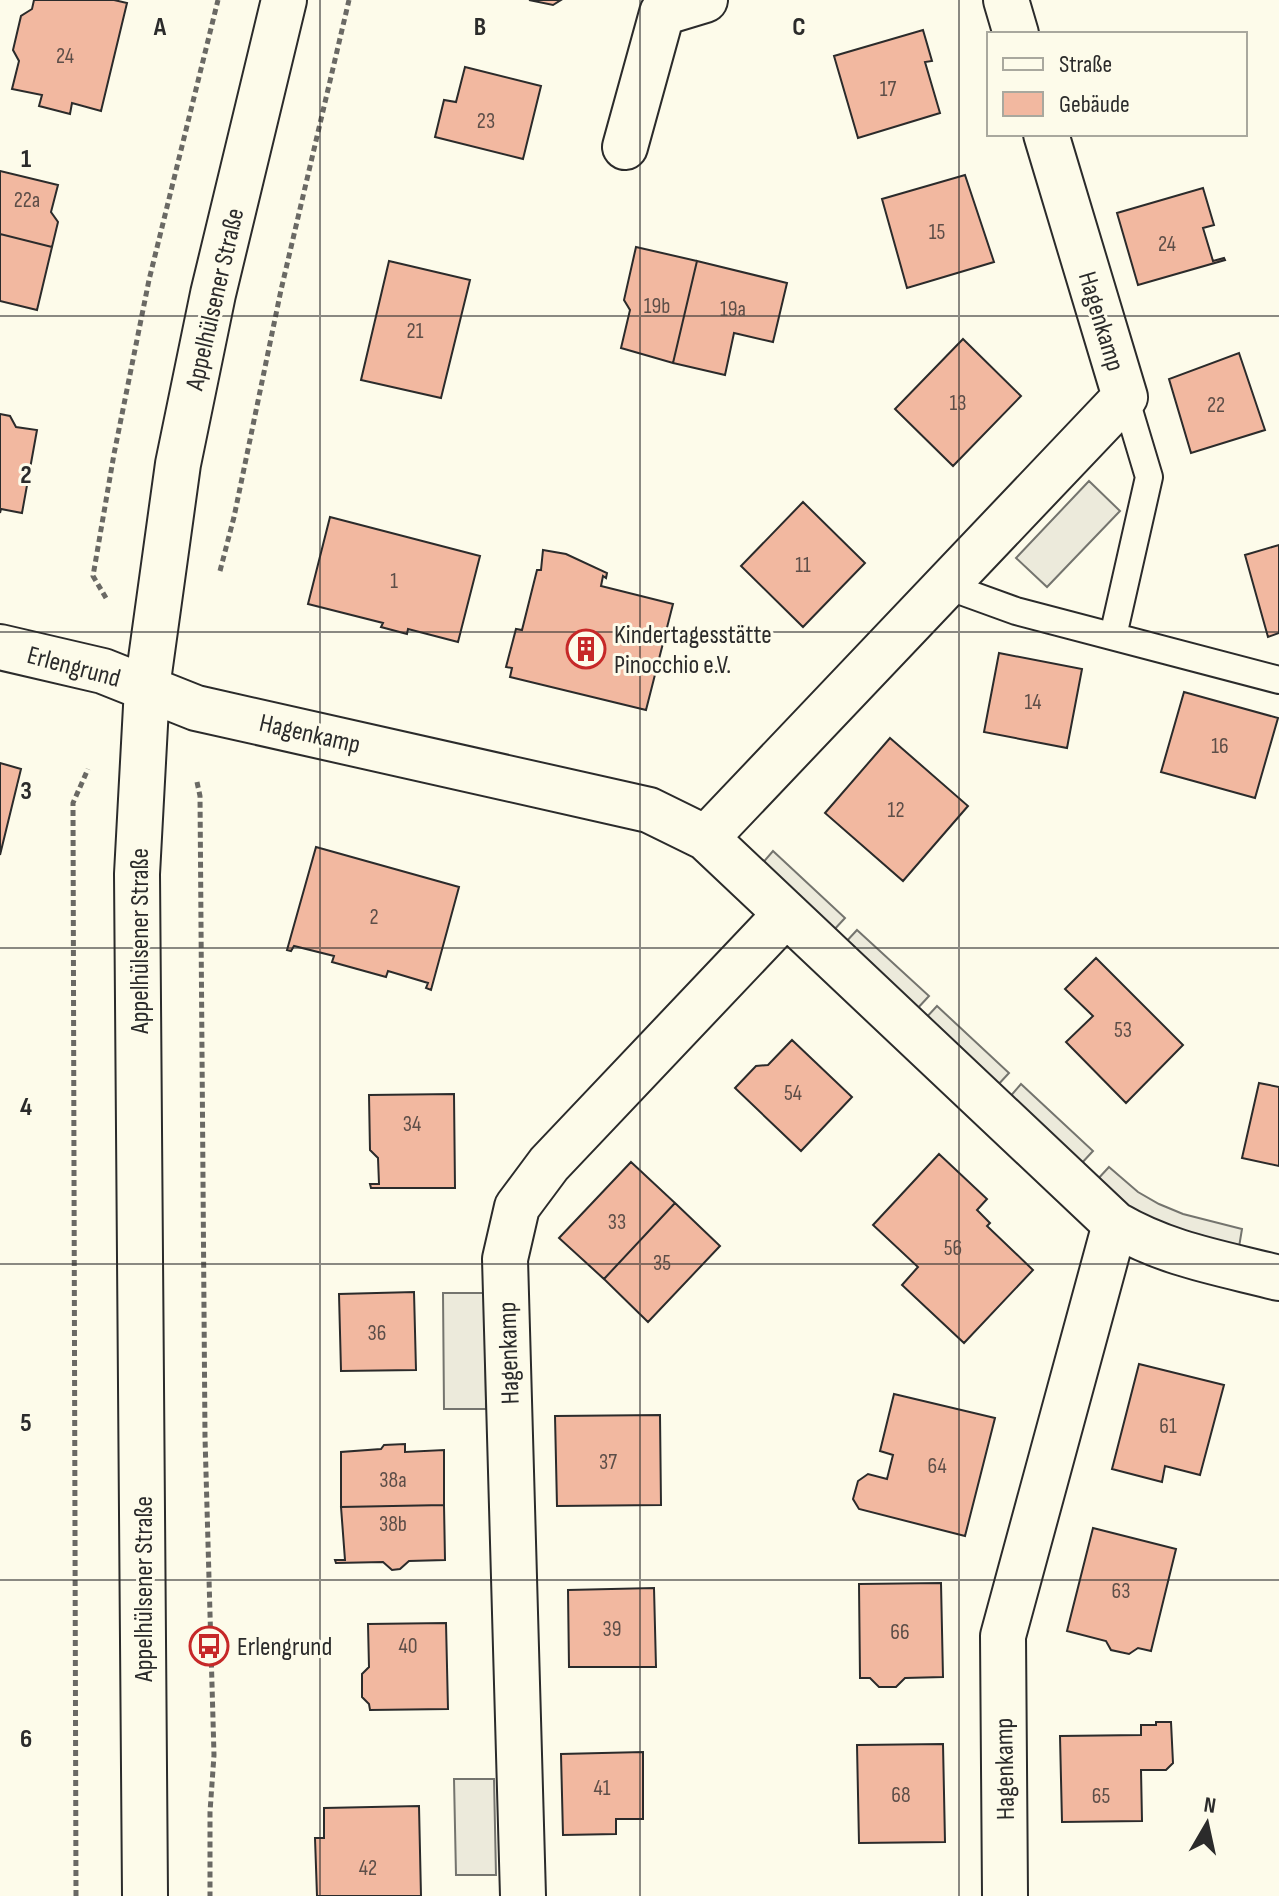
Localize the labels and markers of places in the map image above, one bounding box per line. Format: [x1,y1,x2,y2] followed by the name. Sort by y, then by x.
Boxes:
[614,620,772,681] place label: Kindertagesstätte Pinocchio e.V.
[565,628,607,670] building icon: Kindertagesstätte Pinocchio e.V.
[188,1625,230,1667] bus stop icon: Erlengrund
[237,1632,332,1663] place label: Erlengrund

